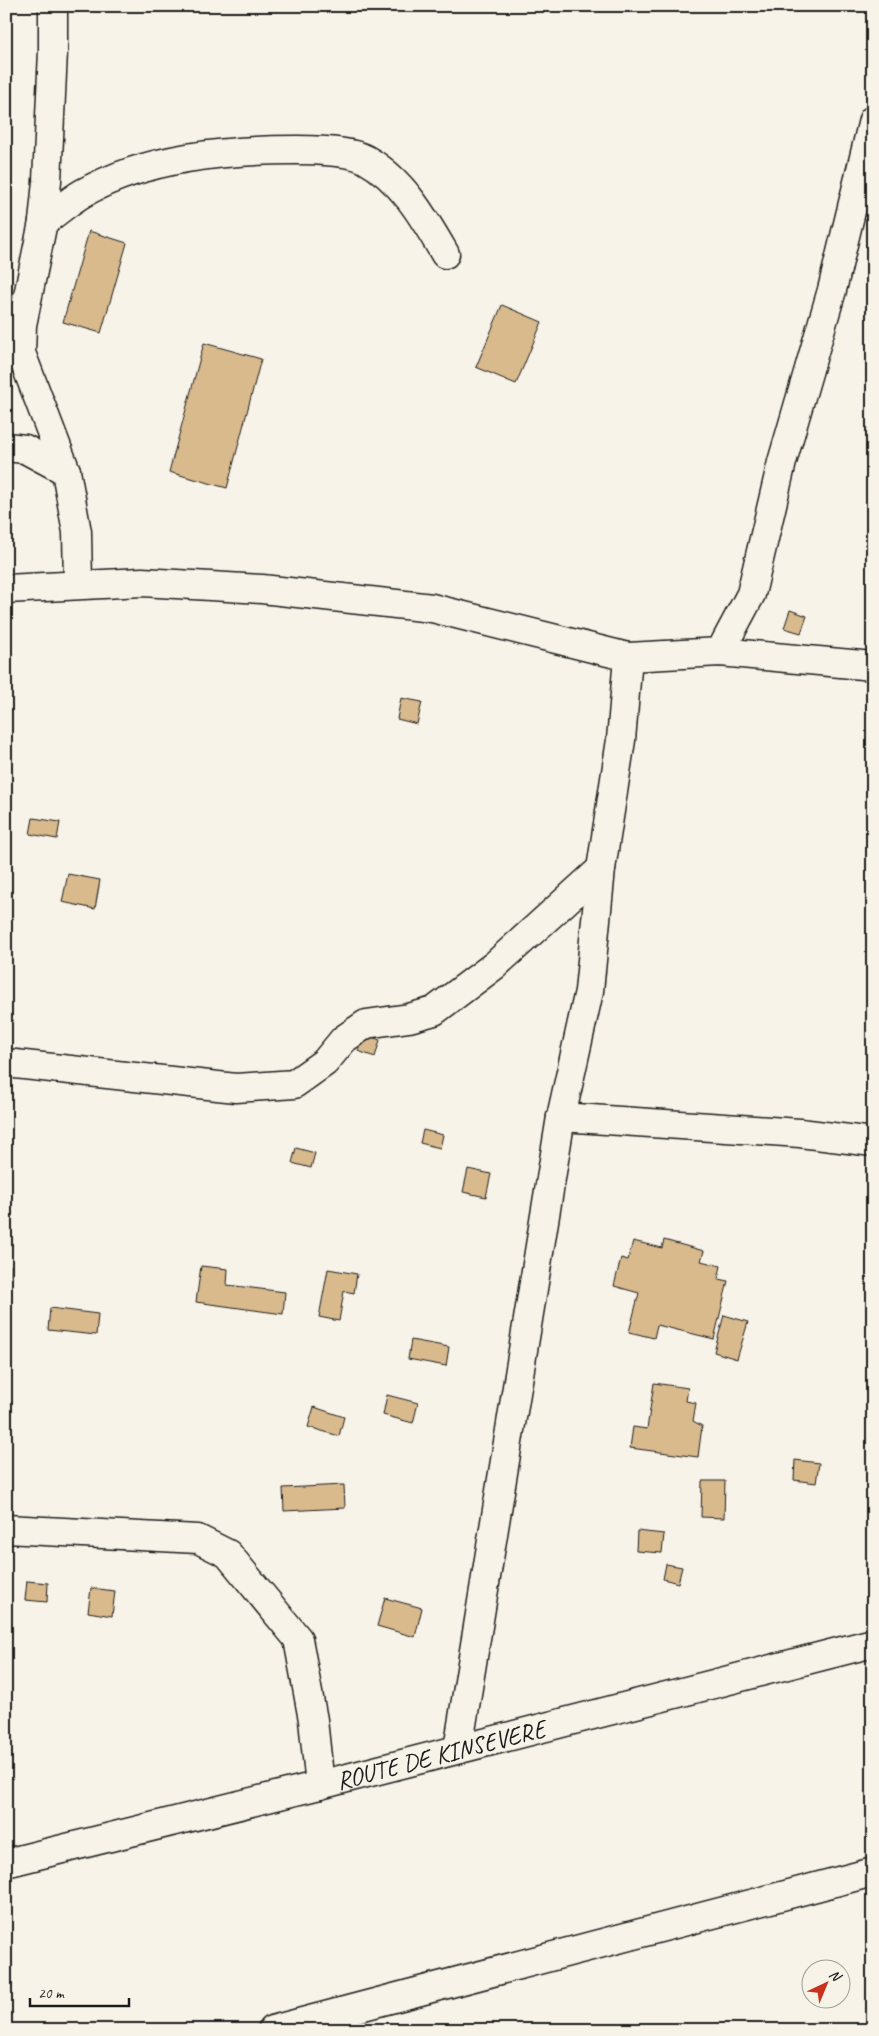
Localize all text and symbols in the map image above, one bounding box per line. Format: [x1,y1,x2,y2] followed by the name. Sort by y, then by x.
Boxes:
[333,1712,552,1797] street label: ROUTE DE KINSEVERE
[802,1958,852,2008] north arrow
[826,1966,845,1986] text: N
[30,1976,129,2008] scale bar
[38,1984,65,2003] text: 20 m

